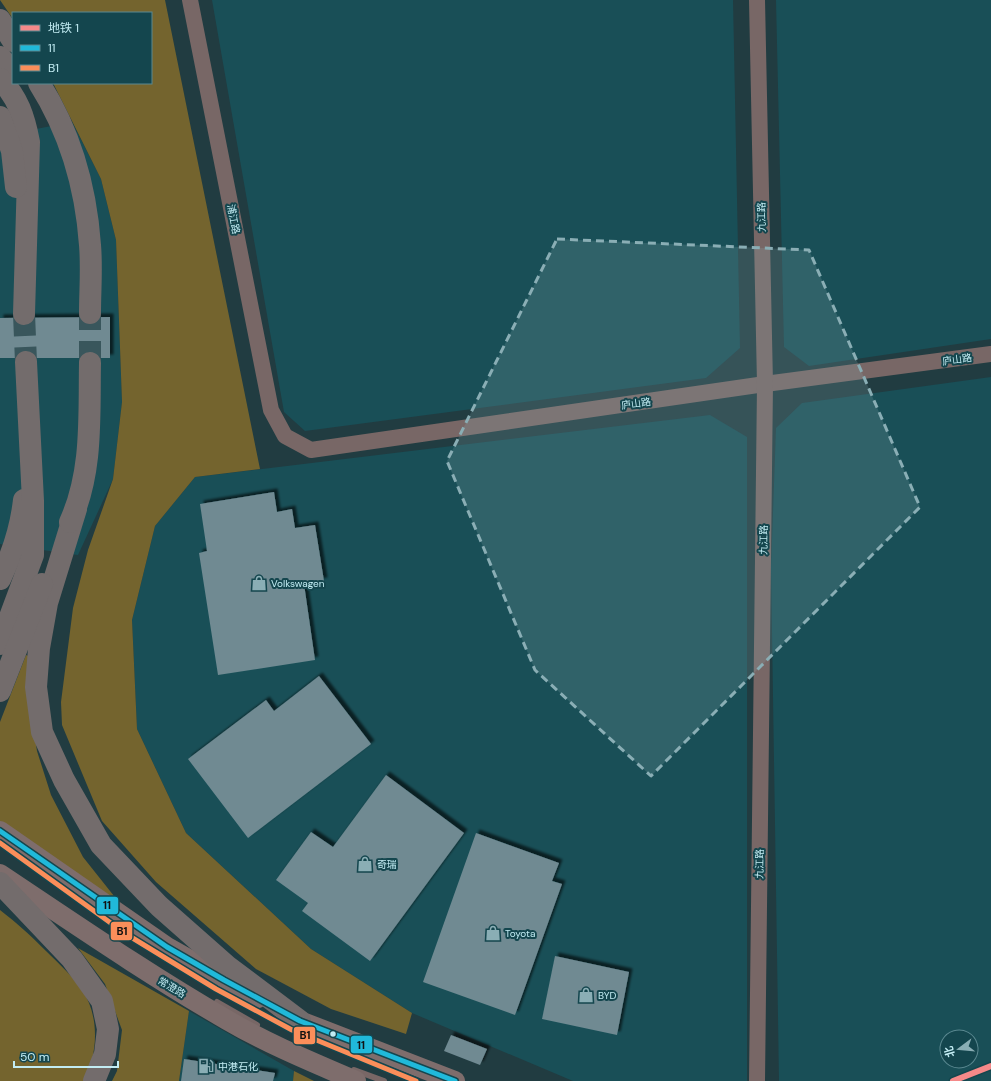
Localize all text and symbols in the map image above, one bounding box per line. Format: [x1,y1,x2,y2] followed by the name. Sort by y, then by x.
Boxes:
[12,12,152,84] legend
[48,20,79,36] text: 地铁 1
[48,40,56,56] text: 11
[48,60,59,76] text: B1
[755,202,768,232] street label: 九江路
[224,203,243,235] street label: 浦江路
[941,351,973,368] street label: 庐山路
[620,395,652,412] street label: 庐山路
[757,525,770,555] street label: 九江路
[250,574,268,592] shop icon: Volkswagen
[271,577,325,590] place label: Volkswagen
[753,849,766,879] street label: 九江路
[356,855,374,873] shop icon: 奇瑞
[377,858,397,871] place label: 奇瑞
[96,896,119,915] line badge: 11
[103,898,111,912] text: 11
[110,921,133,941] line badge: B1
[116,924,128,938] text: B1
[484,924,502,942] shop icon: Toyota
[505,927,535,940] place label: Toyota
[156,974,188,1001] street label: 常澄路
[577,986,595,1004] shop icon: BYD
[598,989,617,1002] place label: BYD
[293,1026,316,1045] line badge: B1
[299,1028,311,1042] text: B1
[328,1029,338,1039] unlabelled marker
[939,1029,979,1069] north arrow
[350,1035,373,1054] line badge: 11
[357,1038,365,1052] text: 11
[14,1043,118,1069] scale bar
[941,1045,958,1059] text: 北
[20,1049,49,1065] text: 50 m
[197,1057,215,1075] fuel station icon: 中港石化
[218,1060,258,1073] place label: 中港石化

